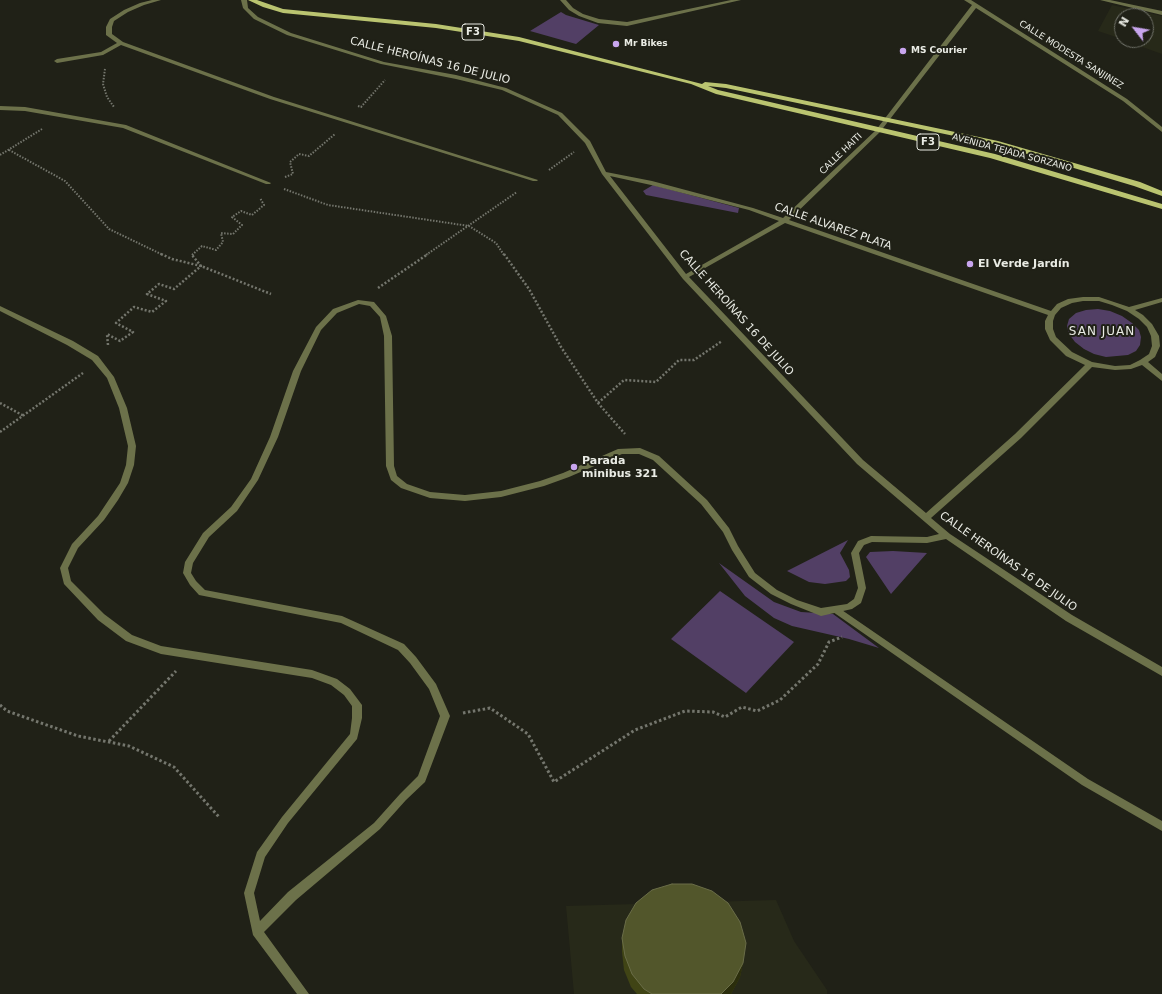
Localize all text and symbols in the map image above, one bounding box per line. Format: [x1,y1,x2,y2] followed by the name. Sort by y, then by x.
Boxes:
[1114,8,1154,48] north arrow
[1017,18,1125,92] street label: CALLE MODESTA SANJINEZ
[462,24,484,40] road number: F3
[349,35,511,87] street label: CALLE HEROÍNAS 16 DE JULIO
[611,39,621,49] marker: Mr Bikes
[624,39,668,49] place label: Mr Bikes
[898,46,908,56] marker: MS Courier
[911,46,967,56] place label: MS Courier
[818,131,864,177] street label: CALLE HAITI
[951,132,1073,174] street label: AVENIDA TEJADA SORZANO
[917,134,939,150] road number: F3
[773,201,893,253] street label: CALLE ALVAREZ PLATA
[676,247,796,379] street label: CALLE HEROÍNAS 16 DE JULIO
[978,257,1069,271] place label: El Verde Jardín
[965,259,975,269] marker: El Verde Jardín
[1069,325,1135,339] district label: SAN JUAN
[582,454,658,480] place label: Parada minibus 321
[569,462,579,472] marker: Parada minibus 321
[937,509,1079,615] street label: CALLE HEROÍNAS 16 DE JULIO

